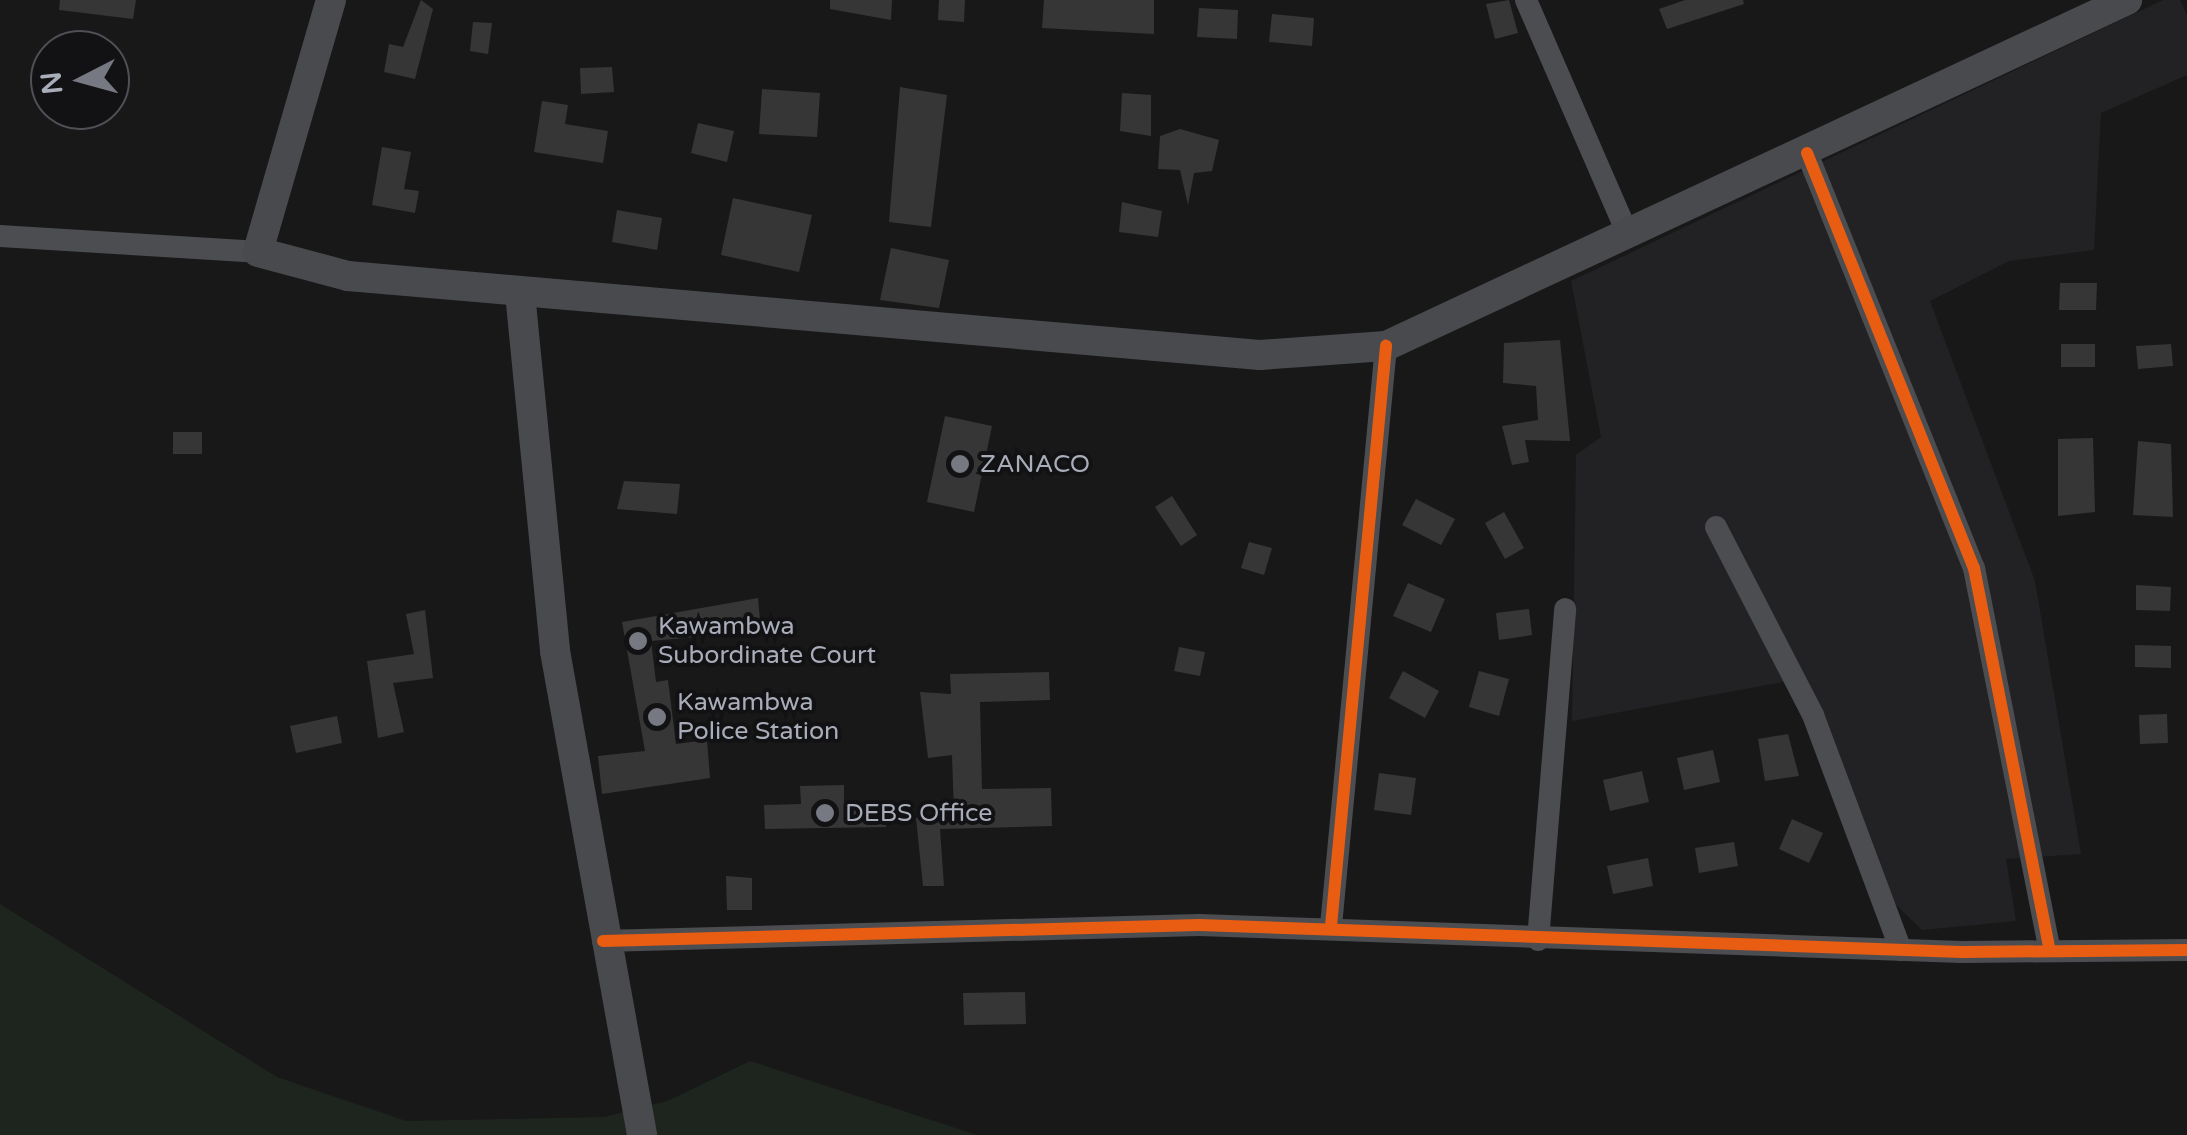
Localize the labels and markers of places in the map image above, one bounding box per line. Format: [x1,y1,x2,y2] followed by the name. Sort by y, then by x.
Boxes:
[980,449,1090,479] place label: ZANACO
[949,453,971,475] marker: ZANACO
[658,612,876,671] place label: Kawambwa Subordinate Court
[627,630,649,652] marker: Kawambwa Subordinate Court
[677,688,839,747] place label: Kawambwa Police Station
[646,706,668,728] marker: Kawambwa Police Station
[845,798,992,828] place label: DEBS Office
[814,802,836,824] marker: DEBS Office

